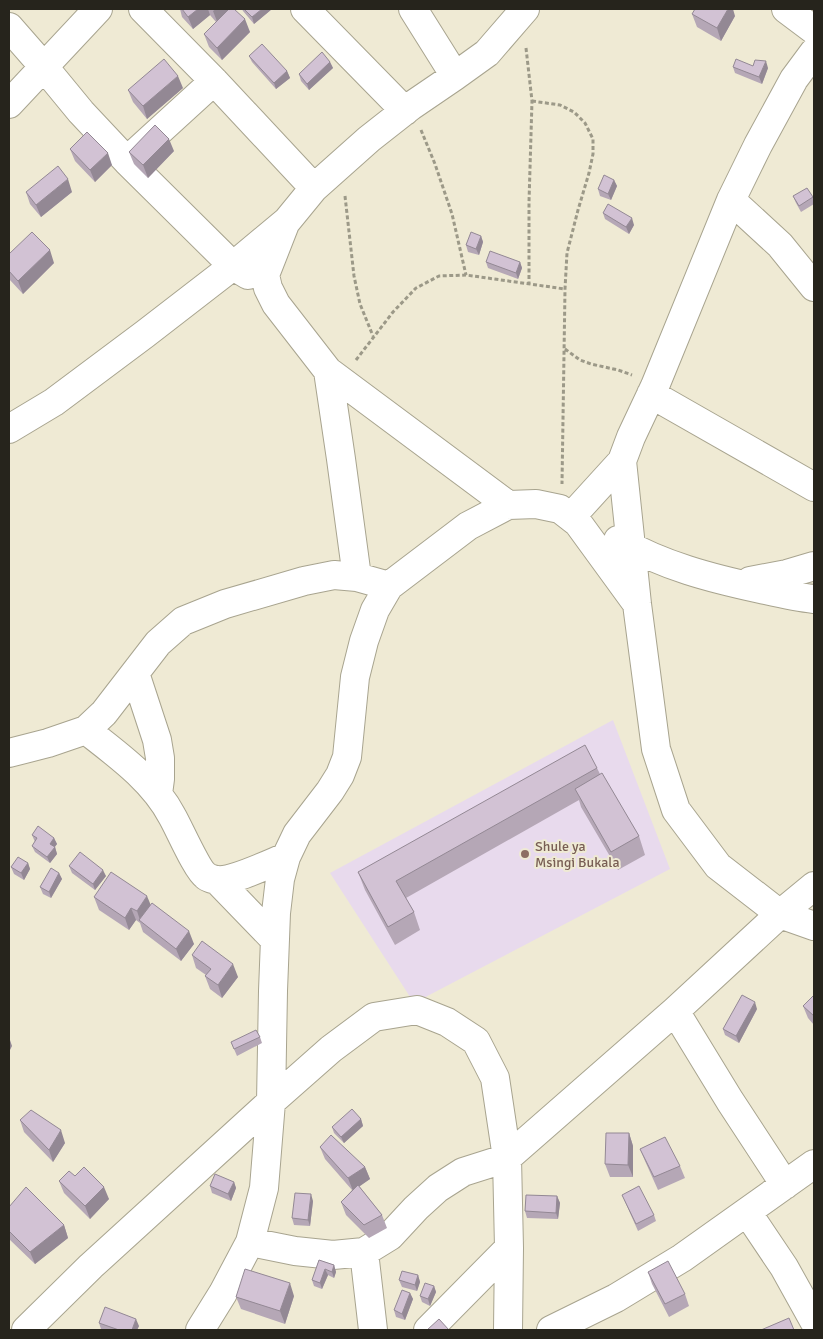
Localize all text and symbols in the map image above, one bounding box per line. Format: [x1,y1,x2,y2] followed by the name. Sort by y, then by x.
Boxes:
[535,838,620,871] place label: Shule ya Msingi Bukala
[519,848,531,860] marker: Shule ya Msingi Bukala

